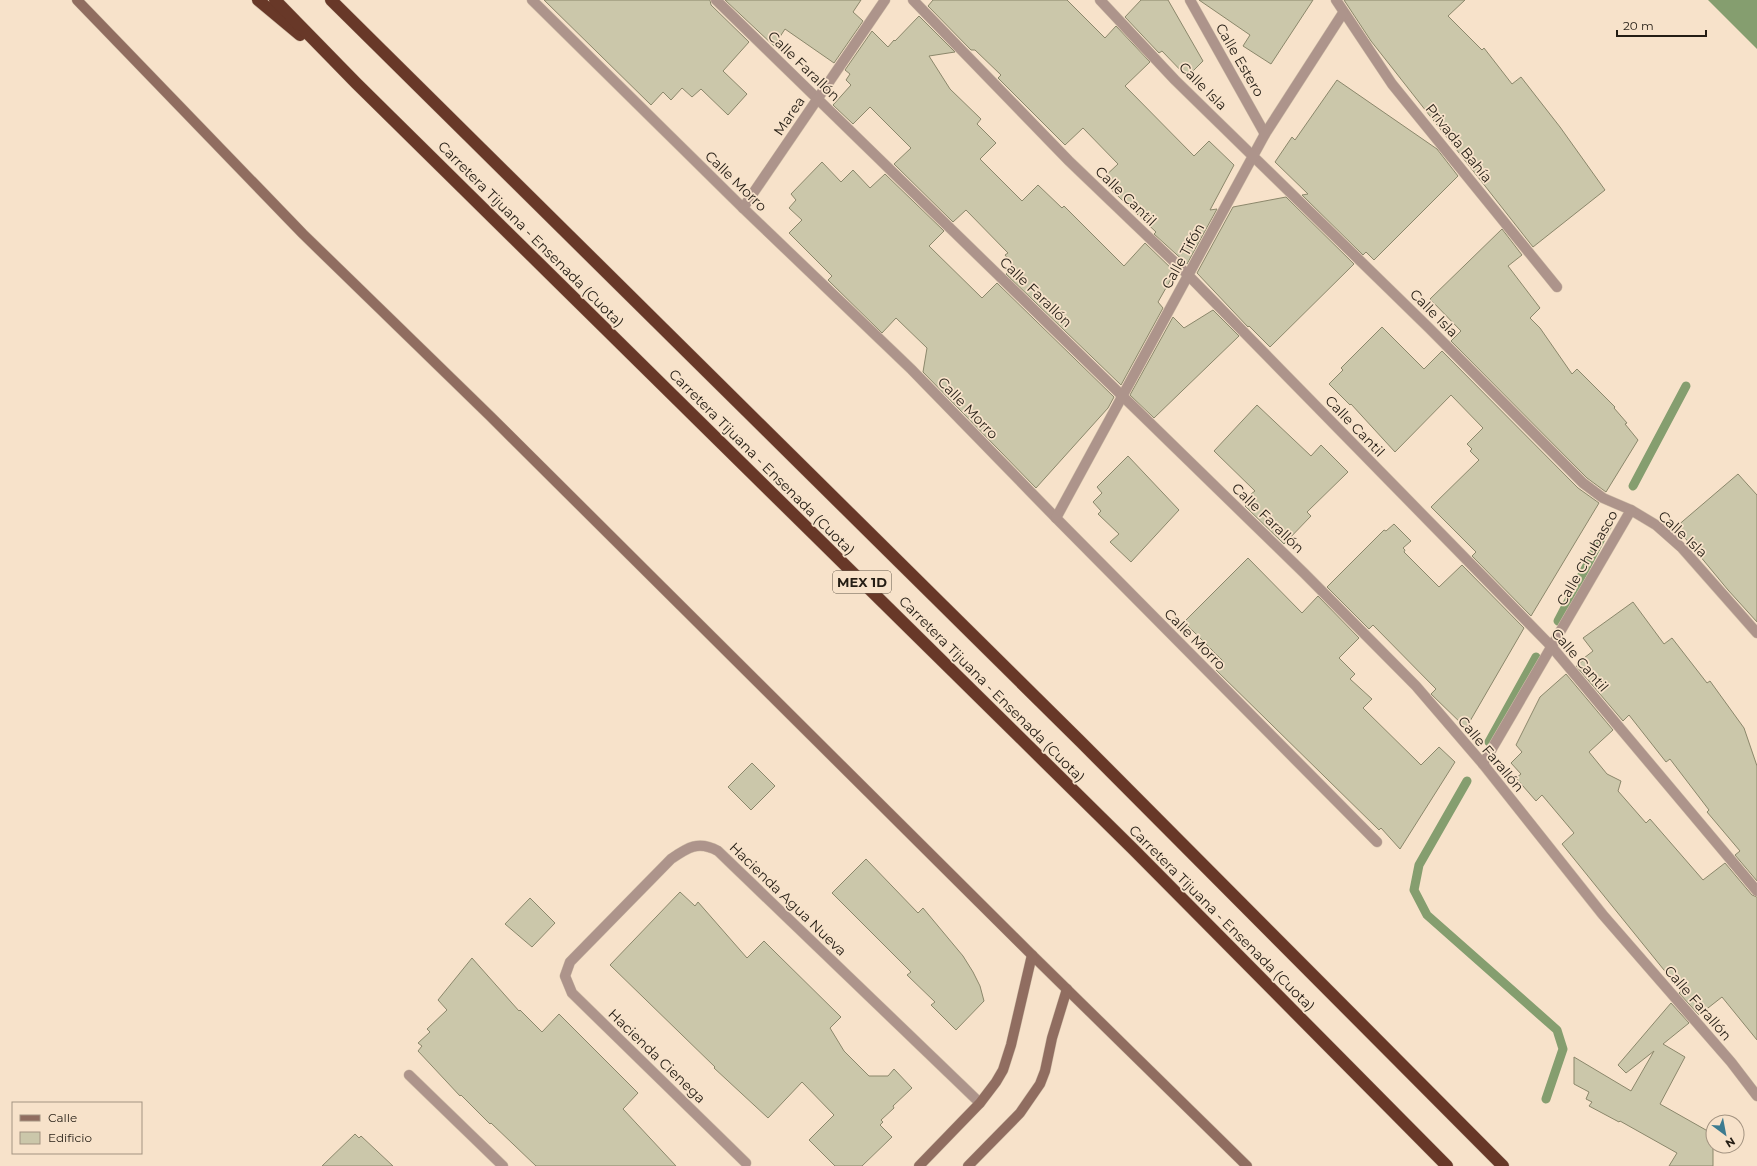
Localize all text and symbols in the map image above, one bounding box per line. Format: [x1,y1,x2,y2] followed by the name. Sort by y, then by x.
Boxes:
[1617,12,1706,38] scale bar
[1623,18,1654,33] text: 20 m
[1212,20,1268,100] street label: Calle Estero
[764,27,844,105] street label: Calle Farallón
[1175,58,1231,114] street label: Calle Isla
[769,93,809,139] street label: Marea
[1422,100,1496,186] street label: Privada Bahía
[434,137,628,331] street label: Carretera Tijuana - Ensenada (Cuota)
[701,147,771,215] street label: Calle Morro
[1092,162,1160,230] street label: Calle Cantil
[1158,220,1208,292] street label: Calle Tifón
[996,253,1076,331] street label: Calle Farallón
[1406,285,1462,341] street label: Calle Isla
[665,365,859,559] street label: Carretera Tijuana - Ensenada (Cuota)
[934,373,1002,443] street label: Calle Morro
[1321,392,1389,460] street label: Calle Cantil
[1228,479,1308,557] street label: Calle Farallón
[1552,507,1622,609] street label: Calle Chubasco
[1655,507,1711,561] street label: Calle Isla
[833,571,891,593] road number: MEX 1D
[895,592,1089,786] street label: Carretera Tijuana - Ensenada (Cuota)
[1160,604,1230,674] street label: Calle Morro
[1547,624,1613,696] street label: Calle Cantil
[1454,712,1528,796] street label: Calle Farallón
[1125,821,1319,1015] street label: Carretera Tijuana - Ensenada (Cuota)
[726,838,850,960] street label: Hacienda Agua Nueva
[1660,962,1736,1044] street label: Calle Farallón
[605,1005,709,1107] street label: Hacienda Cienega
[12,1102,142,1154] legend
[48,1110,77,1125] text: Calle
[1705,1114,1745,1154] north arrow
[48,1130,92,1145] text: Edificio
[1723,1134,1738,1151] text: N

